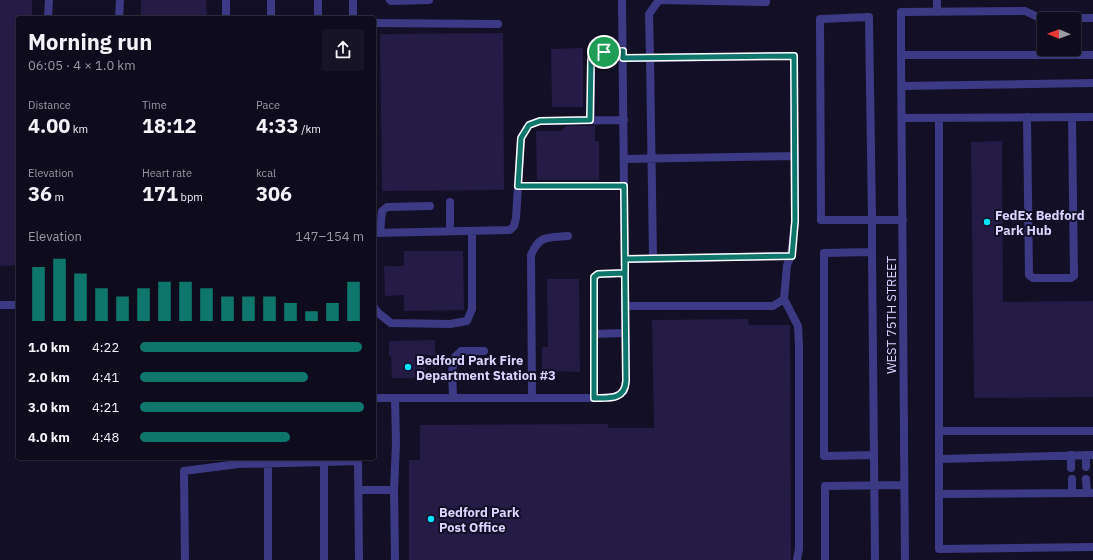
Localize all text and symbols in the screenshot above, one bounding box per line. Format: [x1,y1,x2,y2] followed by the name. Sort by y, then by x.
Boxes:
[1037,12,1081,56] north arrow
[1037,12,1081,56] map controls
[28,27,152,56] text: Morning run
[322,29,364,71] button: share
[587,35,621,69] pin
[593,41,615,63] icon: arrive
[28,57,136,74] text: 06:05 · 4 × 1.0 km
[28,98,71,112] text: Distance
[142,98,167,112] text: Time
[256,98,280,112] text: Pace
[28,112,70,139] text: 4.00
[142,112,197,139] text: 18:12
[256,112,299,139] text: 4:33
[70,122,88,136] text: km
[299,122,321,136] text: /km
[28,166,74,180] text: Elevation
[142,166,192,180] text: Heart rate
[256,166,276,180] text: kcal
[28,180,52,207] text: 36
[142,180,178,207] text: 171
[256,180,292,207] text: 306
[52,190,64,204] text: m
[178,190,203,204] text: bpm
[995,207,1085,239] place label: FedEx Bedford Park Hub
[982,217,992,227] marker: FedEx Bedford Park Hub
[28,228,82,245] text: Elevation
[295,228,364,245] text: 147–154 m
[883,255,900,374] street label: WEST 75TH STREET
[28,339,70,356] text: 1.0 km
[92,339,119,356] text: 4:22
[416,352,556,384] place label: Bedford Park Fire Department Station #3
[403,362,413,372] marker: Bedford Park Fire Department Station #3
[28,369,70,386] text: 2.0 km
[92,369,119,386] text: 4:41
[28,399,70,416] text: 3.0 km
[92,399,119,416] text: 4:21
[28,429,70,446] text: 4.0 km
[92,429,119,446] text: 4:48
[439,504,520,536] place label: Bedford Park Post Office
[426,514,436,524] marker: Bedford Park Post Office

